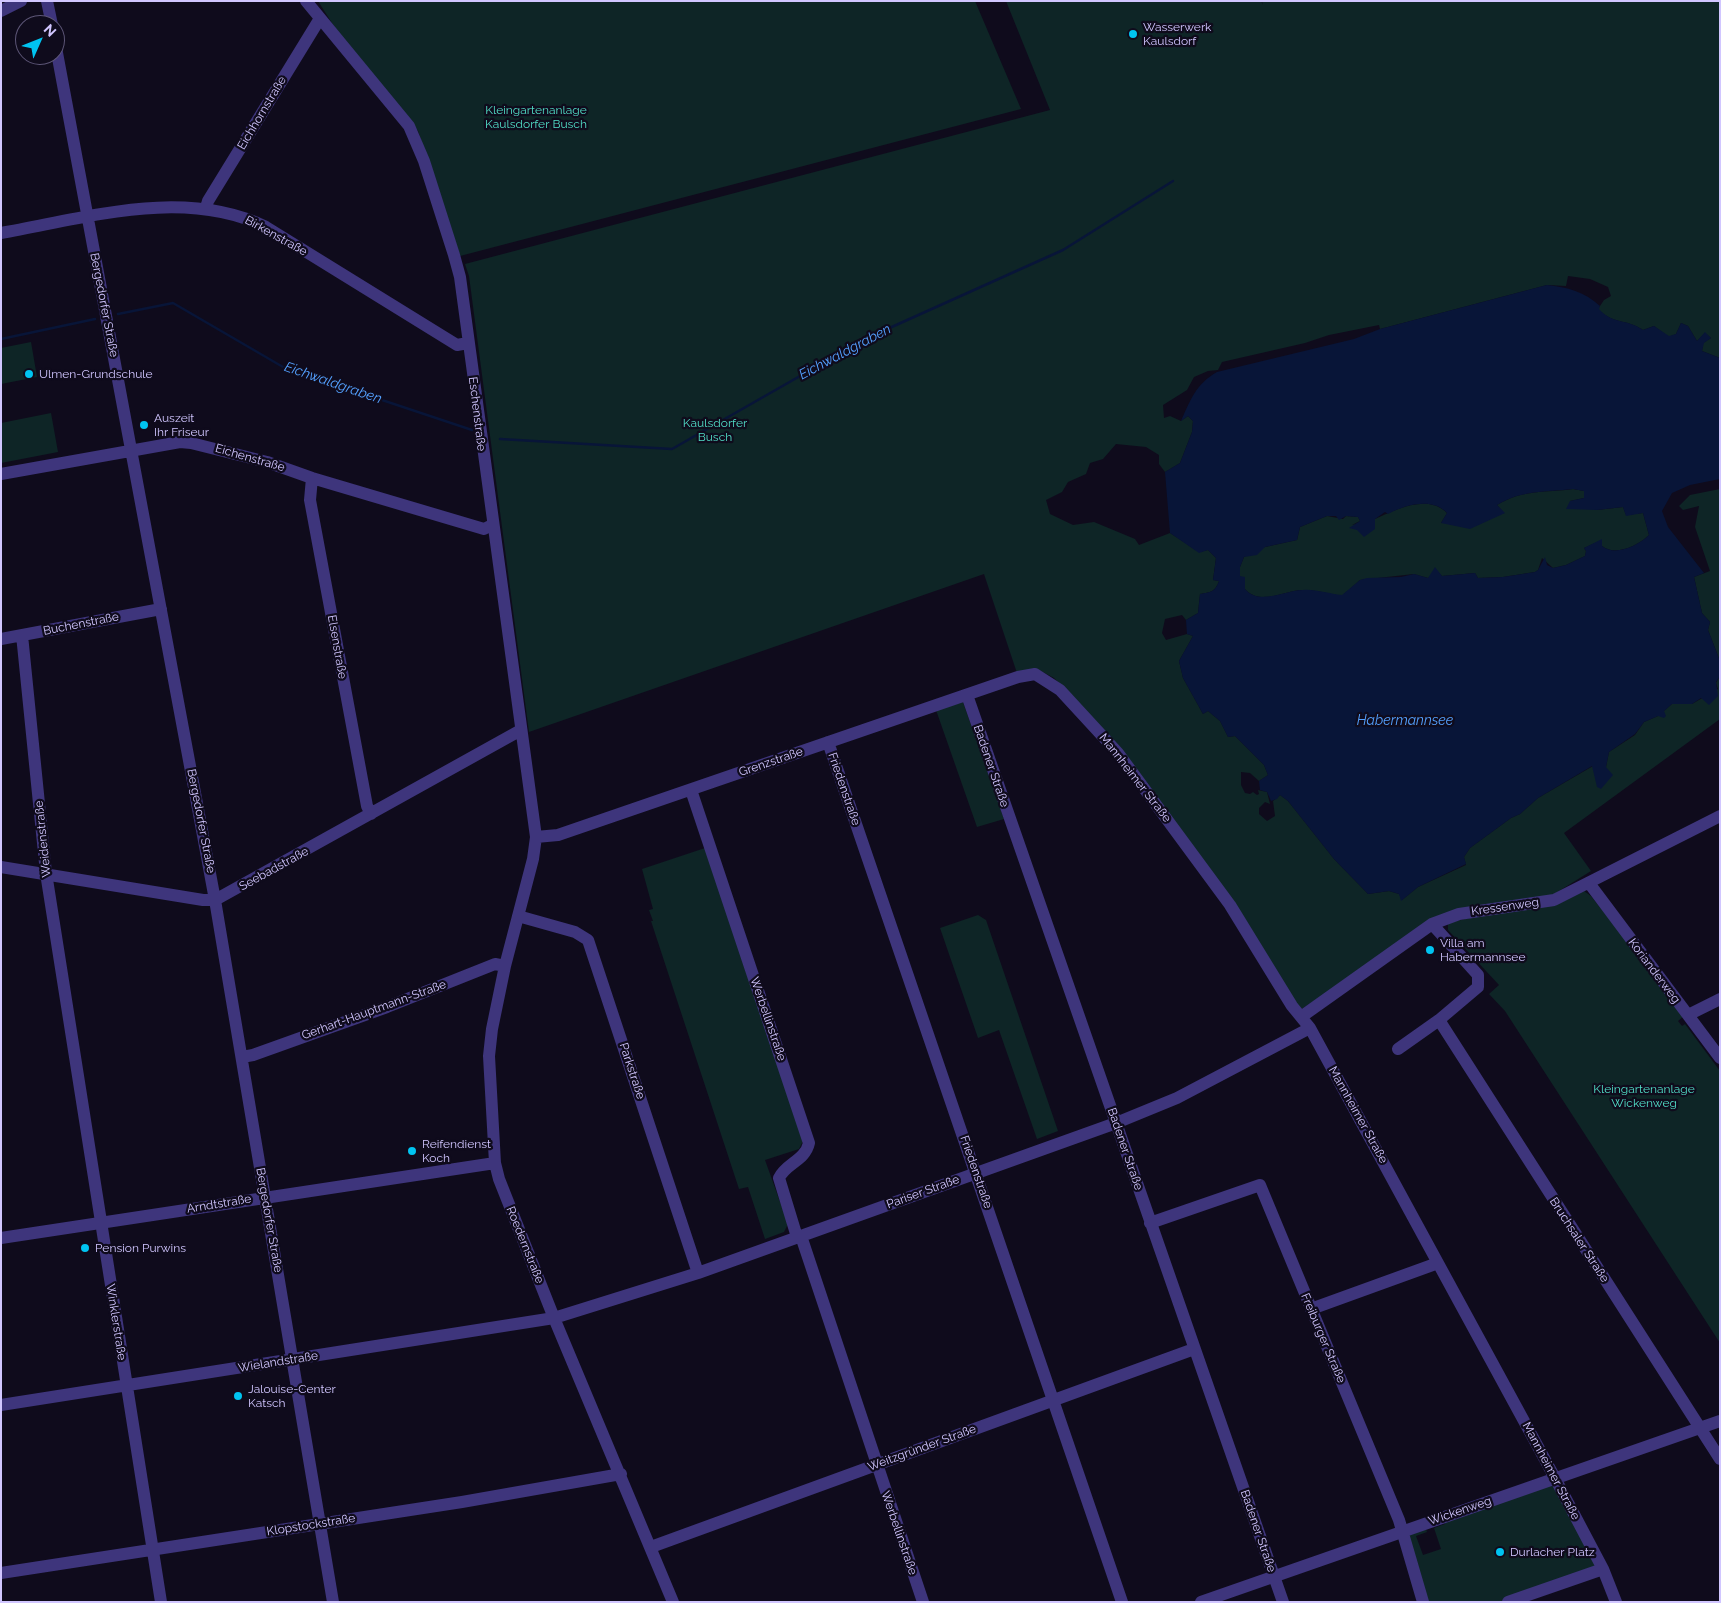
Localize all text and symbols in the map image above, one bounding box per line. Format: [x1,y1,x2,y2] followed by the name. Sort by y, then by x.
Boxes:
[15,15,65,65] north arrow
[1143,20,1211,48] place label: Wasserwerk Kaulsdorf
[41,21,60,40] text: N
[1127,28,1139,40] marker: Wasserwerk Kaulsdorf
[234,74,290,152] street label: Eichhornstraße
[485,103,587,131] park label: Kleingartenanlage Kaulsdorfer Busch
[242,213,310,259] street label: Birkenstraße
[87,252,121,358] street label: Bergedorfer Straße
[796,321,894,383] water label: Eichwaldgraben
[282,358,384,408] water label: Eichwaldgraben
[39,367,153,381] place label: Ulmen-Grundschule
[23,368,35,380] marker: Ulmen-Grundschule
[465,376,489,452] street label: Eschenstraße
[154,411,209,439] place label: Auszeit Ihr Friseur
[683,416,747,444] park label: Kaulsdorfer Busch
[138,419,150,431] marker: Auszeit Ihr Friseur
[214,441,286,475] street label: Eichenstraße
[42,610,120,638] street label: Buchenstraße
[324,614,350,680] street label: Elsenstraße
[1357,713,1453,729] water label: Habermannsee
[970,723,1012,809] street label: Badener Straße
[1096,731,1174,825] street label: Mannheimer Straße
[737,744,805,780] street label: Grenzstraße
[825,751,863,827] street label: Friedenstraße
[184,768,218,874] street label: Bergedorfer Straße
[32,800,54,878] street label: Weidenstraße
[237,844,311,894] street label: Seebadstraße
[1470,895,1540,919] street label: Kressenweg
[1440,936,1525,964] place label: Villa am Habermannsee
[1625,936,1683,1006] street label: Korianderweg
[1424,944,1436,956] marker: Villa am Habermannsee
[747,975,789,1063] street label: Werbellinstraße
[300,977,448,1043] street label: Gerhart-Hauptmann-Straße
[616,1041,648,1101] street label: Parkstraße
[1325,1064,1391,1166] street label: Mannheimer Straße
[1593,1082,1695,1110] park label: Kleingartenanlage Wickenweg
[1104,1106,1146,1192] street label: Badener Straße
[957,1134,995,1210] street label: Friedenstraße
[422,1137,491,1165] place label: Reifendienst Koch
[406,1145,418,1157] marker: Reifendienst Koch
[253,1167,285,1273] street label: Bergedorfer Straße
[885,1172,961,1212] street label: Pariser Straße
[186,1192,252,1216] street label: Arndtstraße
[1546,1195,1612,1285] street label: Bruchsaler Straße
[503,1204,547,1286] street label: Roedernstraße
[95,1241,186,1255] place label: Pension Purwins
[79,1242,91,1254] marker: Pension Purwins
[103,1283,129,1361] street label: Winklerstraße
[1298,1291,1348,1385] street label: Freiburger Straße
[237,1349,319,1375] street label: Wielandstraße
[248,1382,336,1410] place label: Jalouise-Center Katsch
[232,1390,244,1402] marker: Jalouise-Center Katsch
[1519,1420,1583,1522] street label: Mannheimer Straße
[866,1422,978,1474] street label: Weitzgründer Straße
[1237,1488,1279,1574] street label: Badener Straße
[878,1489,920,1577] street label: Werbellinstraße
[1427,1493,1493,1529] street label: Wickenweg
[266,1511,356,1539] street label: Klopstockstraße
[1510,1545,1595,1559] place label: Durlacher Platz
[1494,1546,1506,1558] marker: Durlacher Platz

